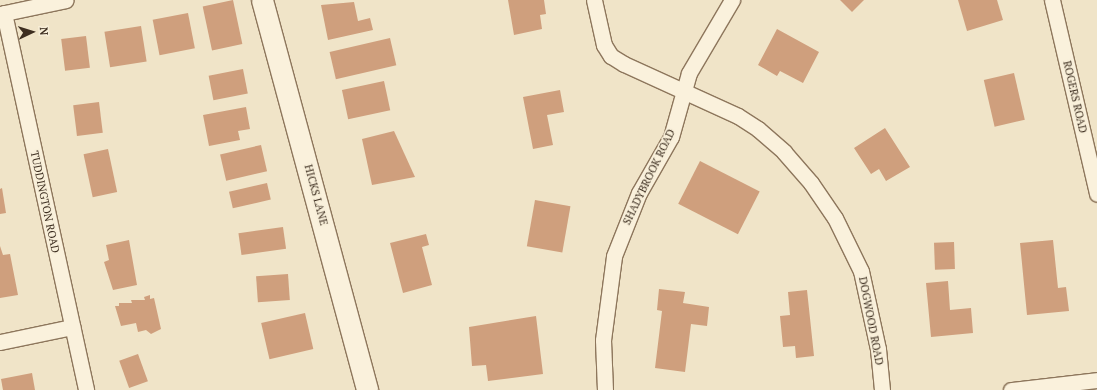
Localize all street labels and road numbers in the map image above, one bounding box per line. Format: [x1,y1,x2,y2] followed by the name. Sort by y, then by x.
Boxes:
[1060,60,1090,134] street label: ROGERS ROAD
[620,127,678,227] street label: SHADYBROOK ROAD
[28,150,62,254] street label: TUDDINGTON ROAD
[302,163,330,227] street label: HICKS LANE
[856,276,886,366] street label: DOGWOOD ROAD

